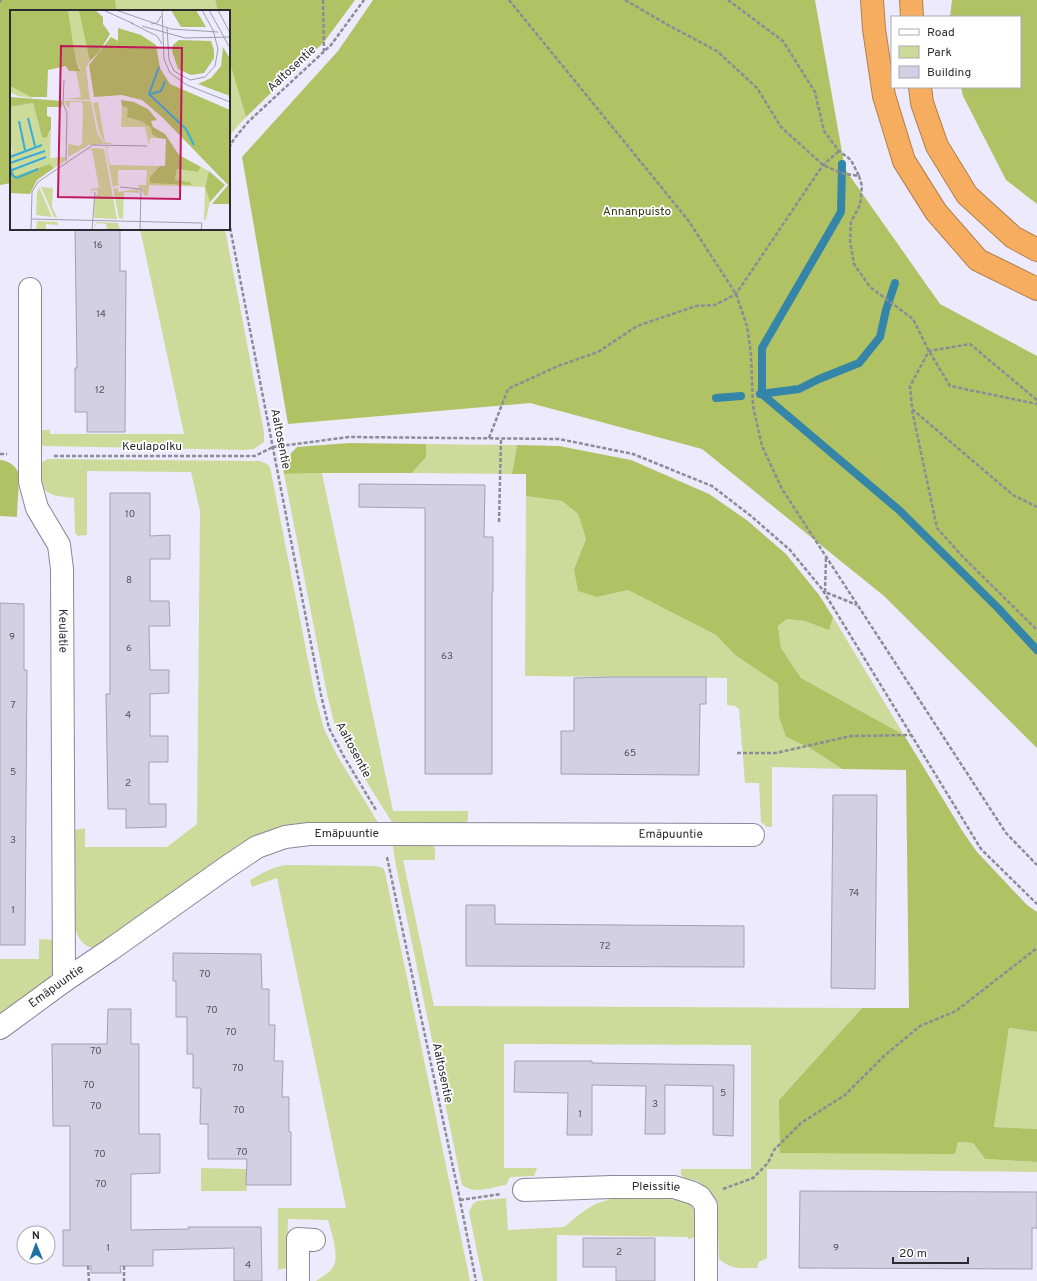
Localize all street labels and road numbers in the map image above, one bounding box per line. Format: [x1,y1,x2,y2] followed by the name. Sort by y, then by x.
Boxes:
[264,42,320,96] street label: Aaltosentie
[266,408,294,470] street label: Aaltosentie
[122,439,182,455] street label: Keulapolku
[54,609,70,653] street label: Keulatie
[332,719,374,781] street label: Aaltosentie
[314,826,379,842] street label: Emäpuuntie
[638,827,703,843] street label: Emäpuuntie
[26,962,87,1012] street label: Emäpuuntie
[428,1041,456,1105] street label: Aaltosentie
[632,1179,682,1196] street label: Pleissitie

